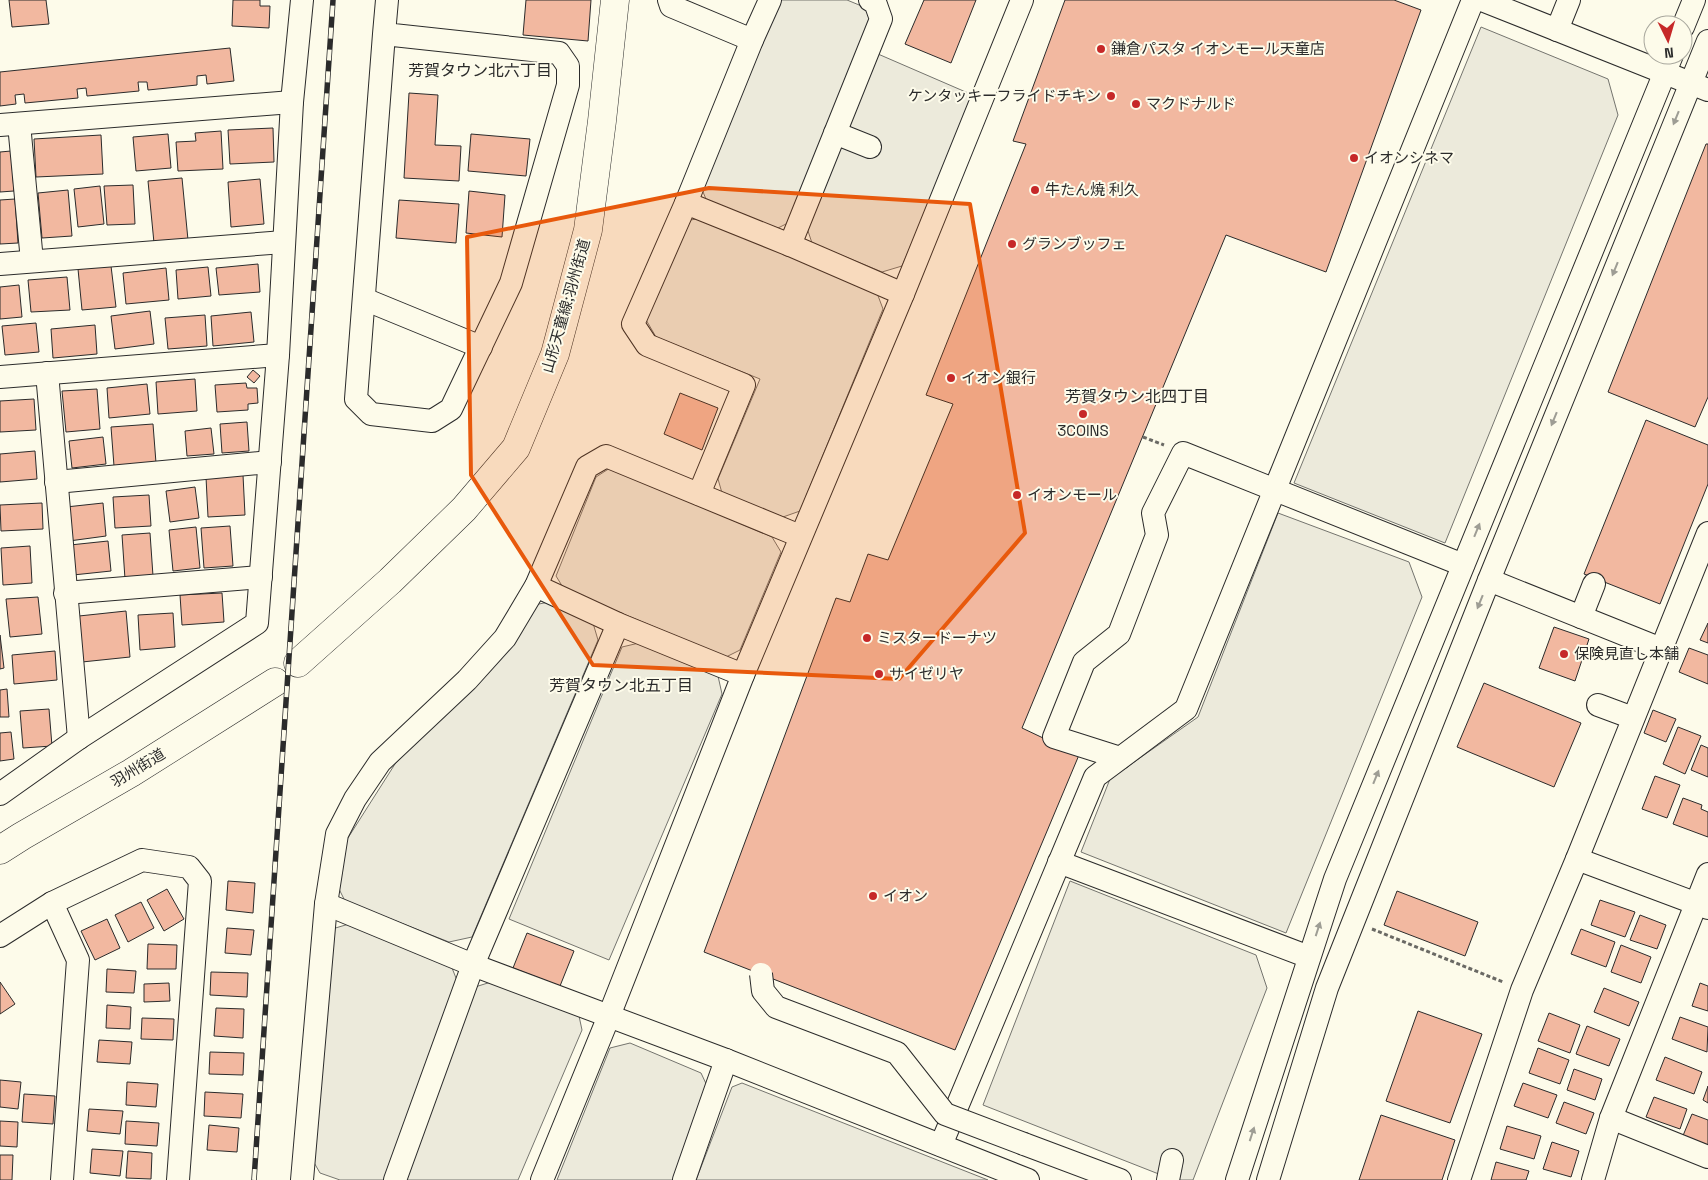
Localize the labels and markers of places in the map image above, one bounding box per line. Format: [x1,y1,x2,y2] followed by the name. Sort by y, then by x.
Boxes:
[1111,39,1325,58] place label: 鎌倉パスタ イオンモール天童店
[1095,43,1107,55] marker: 鎌倉パスタ イオンモール天童店
[908,86,1101,105] place label: ケンタッキーフライドチキン
[1105,90,1117,102] marker: ケンタッキーフライドチキン
[1146,94,1236,113] place label: マクドナルド
[1130,98,1142,110] marker: マクドナルド
[1364,148,1454,167] place label: イオンシネマ
[1348,152,1360,164] marker: イオンシネマ
[1045,180,1139,199] place label: 牛たん焼 利久
[1029,184,1041,196] marker: 牛たん焼 利久
[1022,234,1127,253] place label: グランブッフェ
[1006,238,1018,250] marker: グランブッフェ
[961,368,1036,387] place label: イオン銀行
[945,372,957,384] marker: イオン銀行
[1077,408,1089,420] marker: 3COINS
[1057,421,1109,440] place label: 3COINS
[1027,485,1117,504] place label: イオンモール
[1011,489,1023,501] marker: イオンモール
[877,628,997,647] place label: ミスタードーナツ
[861,632,873,644] marker: ミスタードーナツ
[1574,644,1679,663] place label: 保険見直し本舗
[1558,648,1570,660] marker: 保険見直し本舗
[889,664,964,683] place label: サイゼリヤ
[873,668,885,680] marker: サイゼリヤ
[883,886,928,905] place label: イオン
[867,890,879,902] marker: イオン

